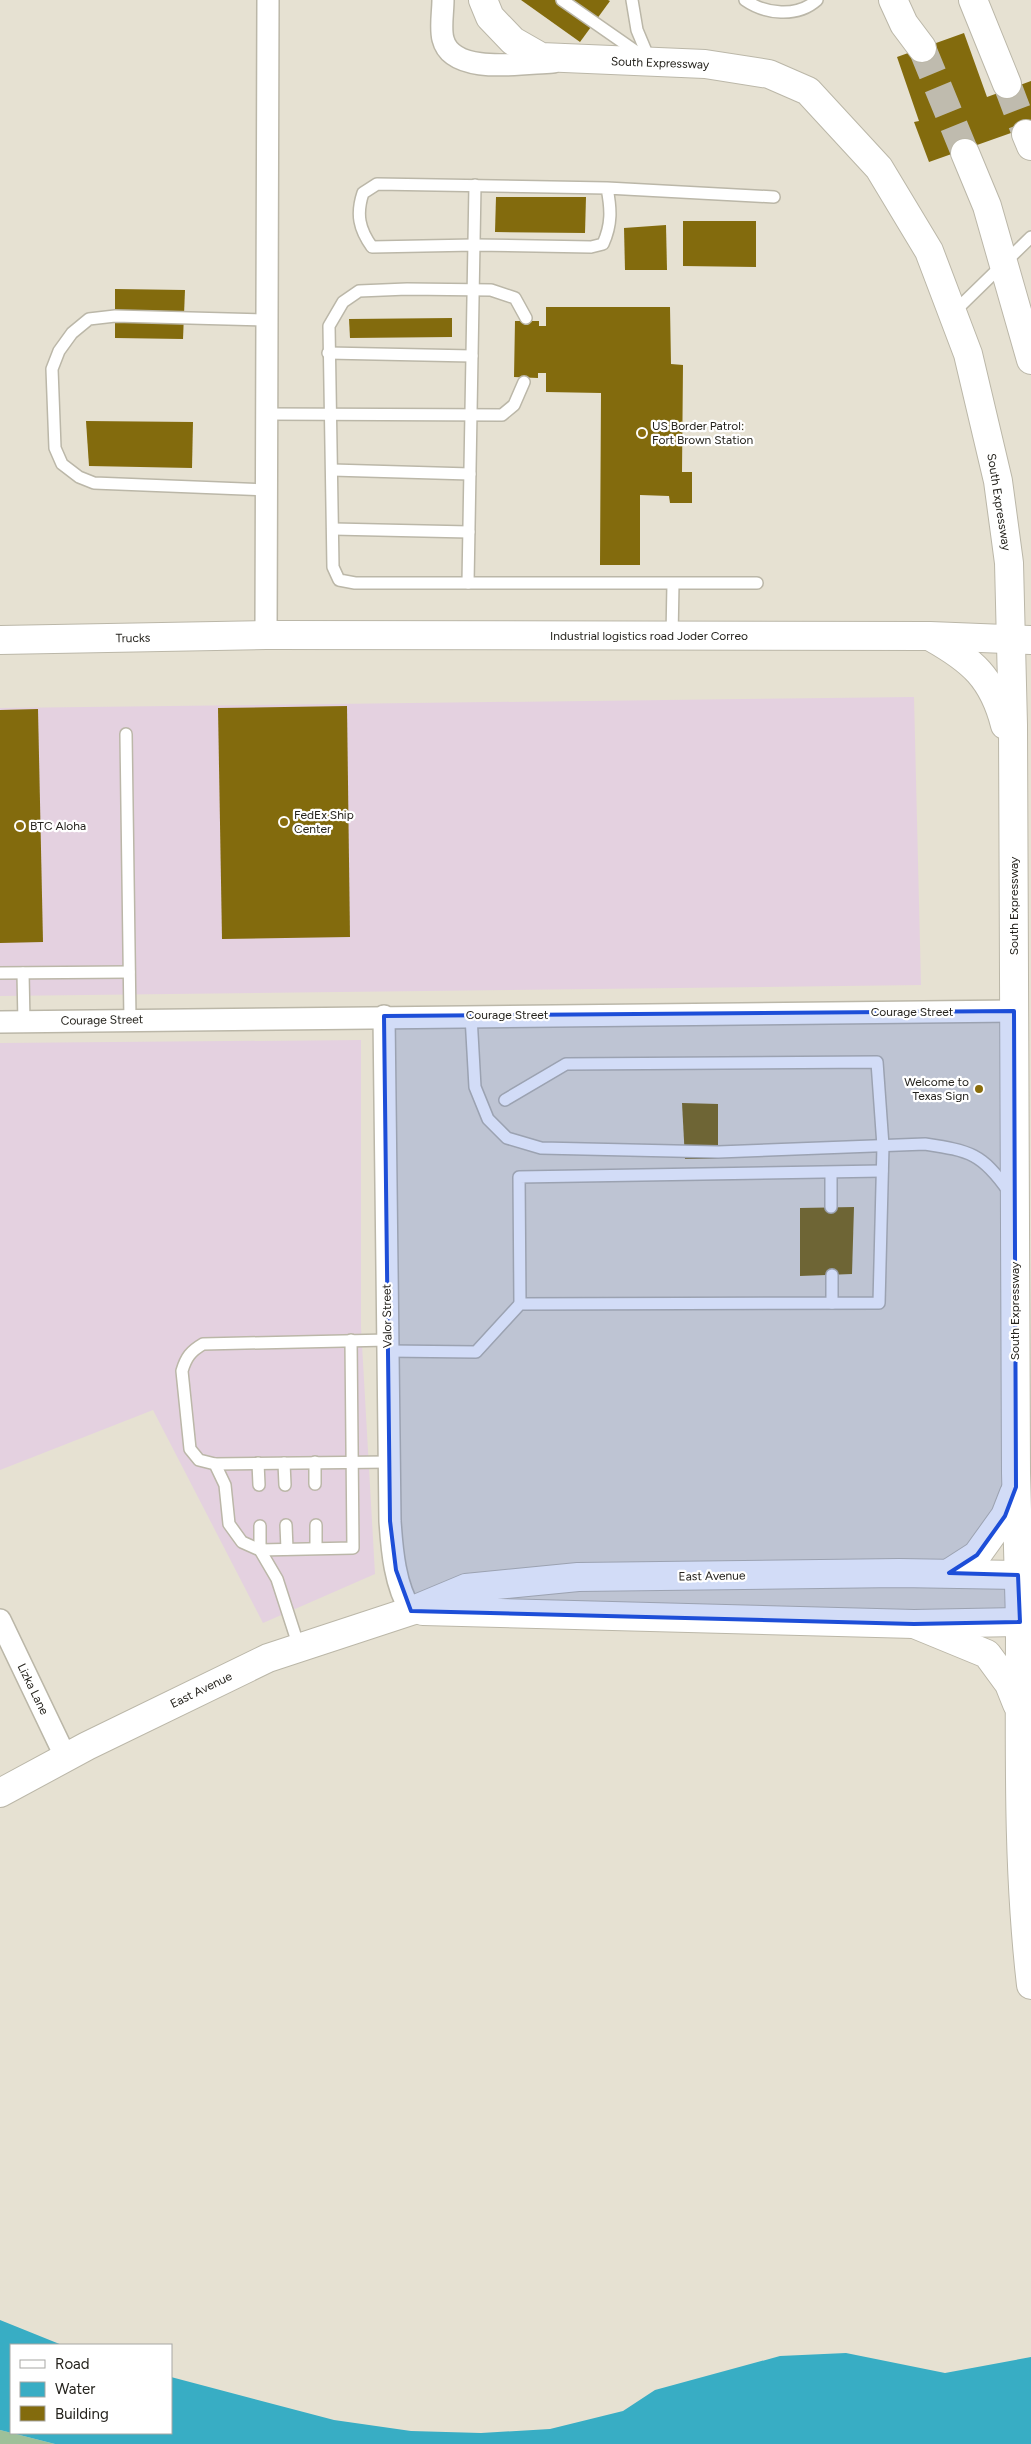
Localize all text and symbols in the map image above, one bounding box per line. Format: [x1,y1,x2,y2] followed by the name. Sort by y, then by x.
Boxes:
[611,54,710,72] street label: South Expressway
[652,419,753,447] place label: US Border Patrol: Fort Brown Station
[636,427,648,439] marker: US Border Patrol: Fort Brown Station
[984,452,1014,552] street label: South Expressway
[550,629,748,643] street label: Industrial logistics road Joder Correo
[116,631,151,645] street label: Trucks
[294,808,354,836] place label: FedEx Ship Center
[278,816,290,828] marker: FedEx Ship Center
[30,819,86,833] place label: BTC Aloha
[14,820,26,832] marker: BTC Aloha
[1007,856,1021,955] street label: South Expressway
[871,1005,954,1019] street label: Courage Street
[466,1008,549,1022] street label: Courage Street
[61,1012,144,1028] street label: Courage Street
[904,1075,969,1103] place label: Welcome to Texas Sign
[973,1083,985,1095] marker: Welcome to Texas Sign
[1008,1261,1022,1360] street label: South Expressway
[379,1283,395,1348] street label: Valor Street
[678,1568,746,1584] street label: East Avenue
[15,1661,52,1717] street label: Lizka Lane
[168,1669,235,1711] street label: East Avenue
[10,2344,172,2434] legend
[55,2355,90,2373] text: Road
[55,2380,95,2398] text: Water
[55,2405,109,2423] text: Building

